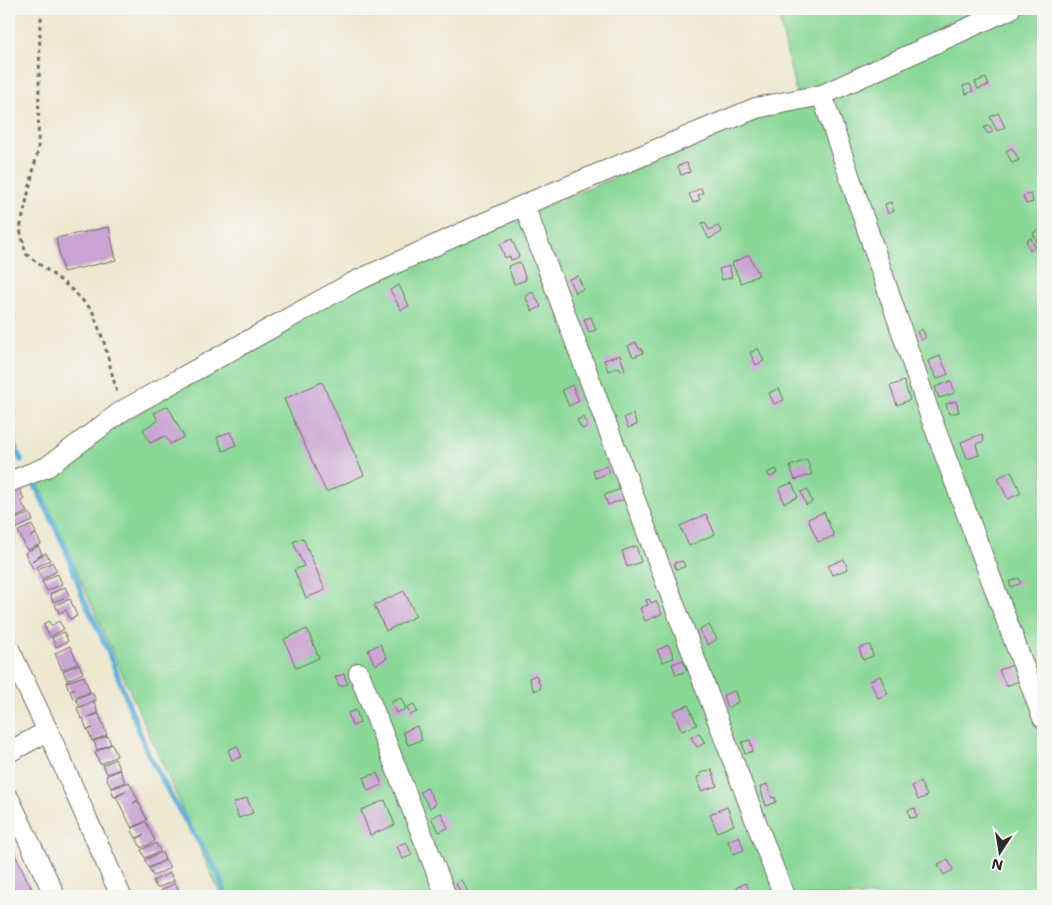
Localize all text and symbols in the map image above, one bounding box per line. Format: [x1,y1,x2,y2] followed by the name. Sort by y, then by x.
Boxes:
[974,828,1024,878] north arrow
[990,855,1005,875] text: N

